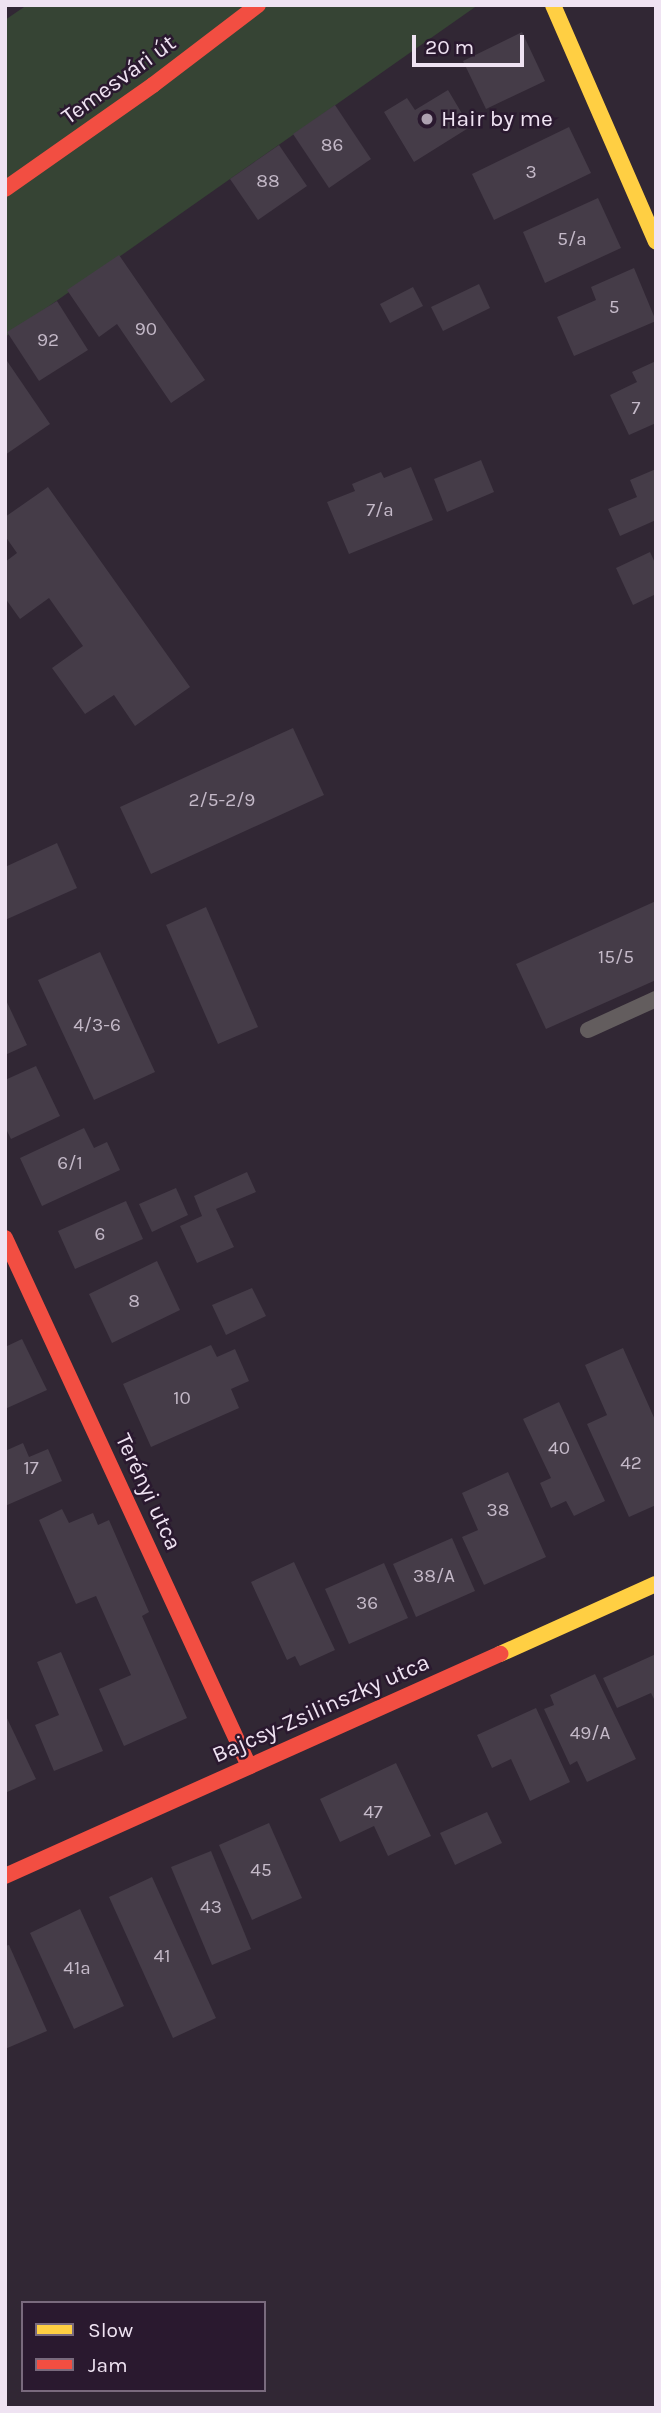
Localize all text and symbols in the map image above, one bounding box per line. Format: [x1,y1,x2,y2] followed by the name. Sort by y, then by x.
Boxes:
[416,21,528,65] scale bar
[57,29,181,131] street label: Temesvári út
[425,35,474,59] text: 20 m
[441,105,553,133] place label: Hair by me
[419,111,435,127] marker: Hair by me
[321,135,343,157] house number: 86
[525,162,537,184] house number: 3
[256,171,280,193] house number: 88
[557,229,587,251] house number: 5/a
[609,297,619,319] house number: 5
[135,319,157,341] house number: 90
[37,330,59,352] house number: 92
[632,398,640,420] house number: 7
[366,500,394,522] house number: 7/a
[189,790,255,812] house number: 2/5-2/9
[598,947,634,969] house number: 15/5
[73,1015,121,1037] house number: 4/3-6
[57,1153,83,1175] house number: 6/1
[95,1224,105,1246] house number: 6
[128,1291,140,1313] house number: 8
[173,1388,191,1410] house number: 10
[109,1429,187,1555] street label: Terényi utca
[548,1438,570,1460] house number: 40
[620,1453,642,1475] house number: 42
[23,1458,39,1480] house number: 17
[487,1500,509,1522] house number: 38
[413,1566,455,1588] house number: 38/A
[356,1593,378,1615] house number: 36
[208,1649,434,1769] street label: Bajcsy-Zsilinszky utca
[570,1723,610,1745] house number: 49/A
[363,1802,383,1824] house number: 47
[250,1860,272,1882] house number: 45
[200,1897,222,1919] house number: 43
[154,1946,170,1968] house number: 41
[63,1958,91,1980] house number: 41a
[21,2301,266,2392] legend
[88,2318,133,2342] text: Slow
[88,2353,128,2377] text: Jam

